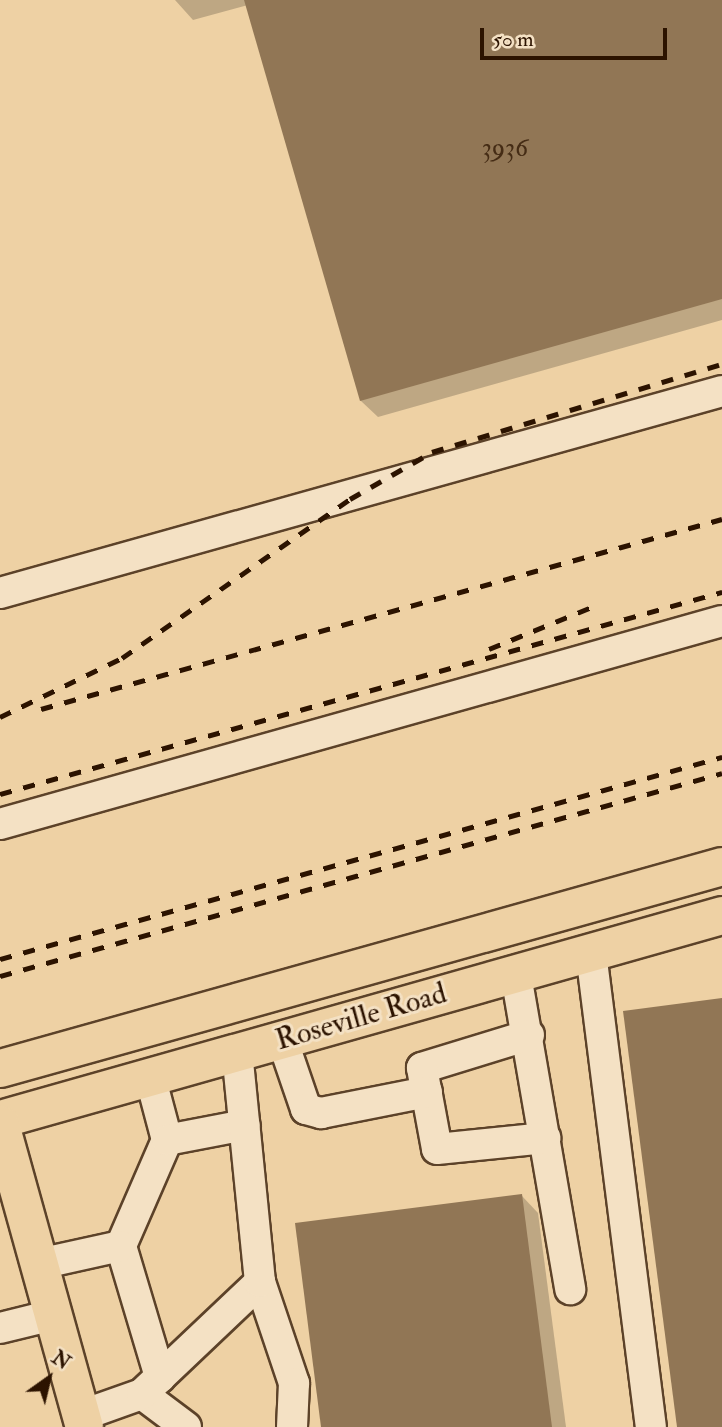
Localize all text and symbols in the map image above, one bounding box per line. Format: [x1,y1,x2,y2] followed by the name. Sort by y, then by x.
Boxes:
[484,14,671,58] scale bar
[493,26,534,53] text: 50 m
[482,133,528,165] house number: 3936
[271,975,451,1059] street label: Roseville Road
[14,1343,84,1413] north arrow
[47,1346,75,1375] text: N

